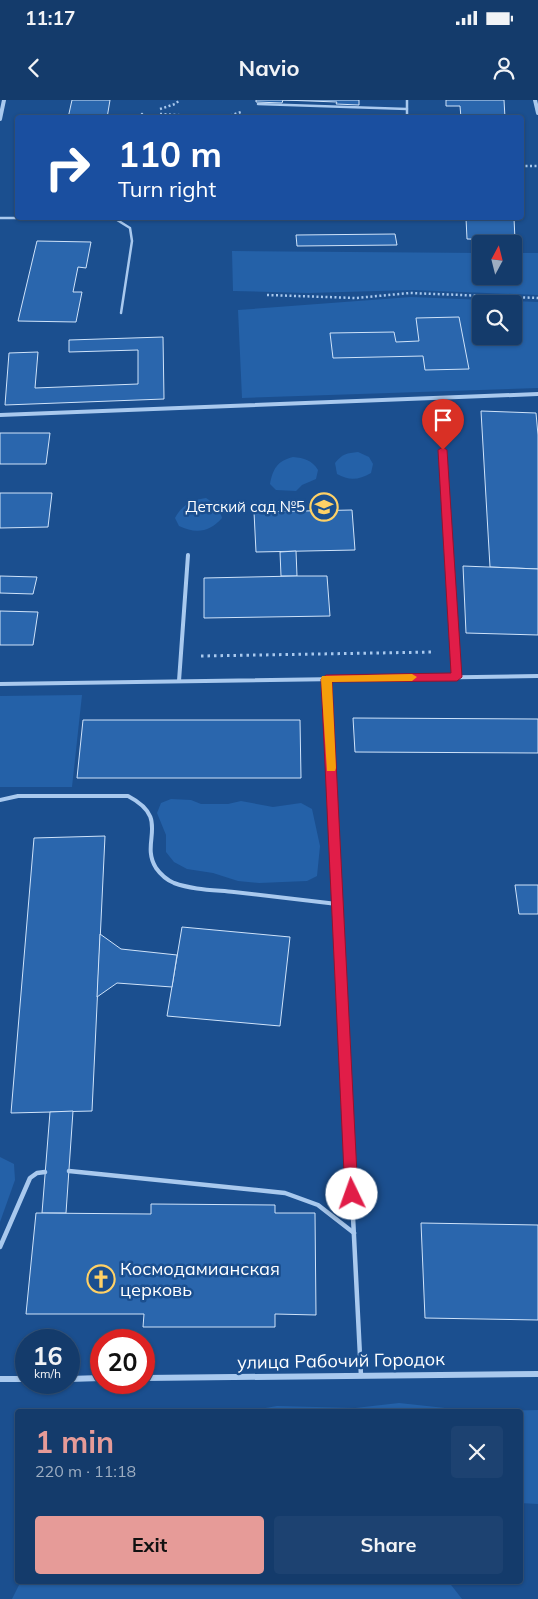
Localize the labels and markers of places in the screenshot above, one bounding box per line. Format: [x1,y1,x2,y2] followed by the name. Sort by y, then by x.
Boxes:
[422,399,464,450] pin
[309,492,339,522] school or university icon: Детский сад №5
[185,497,305,516] place label: Детский сад №5
[120,1257,280,1301] place label: Космодамианская церковь
[86,1264,116,1294] church icon: Космодамианская церковь

